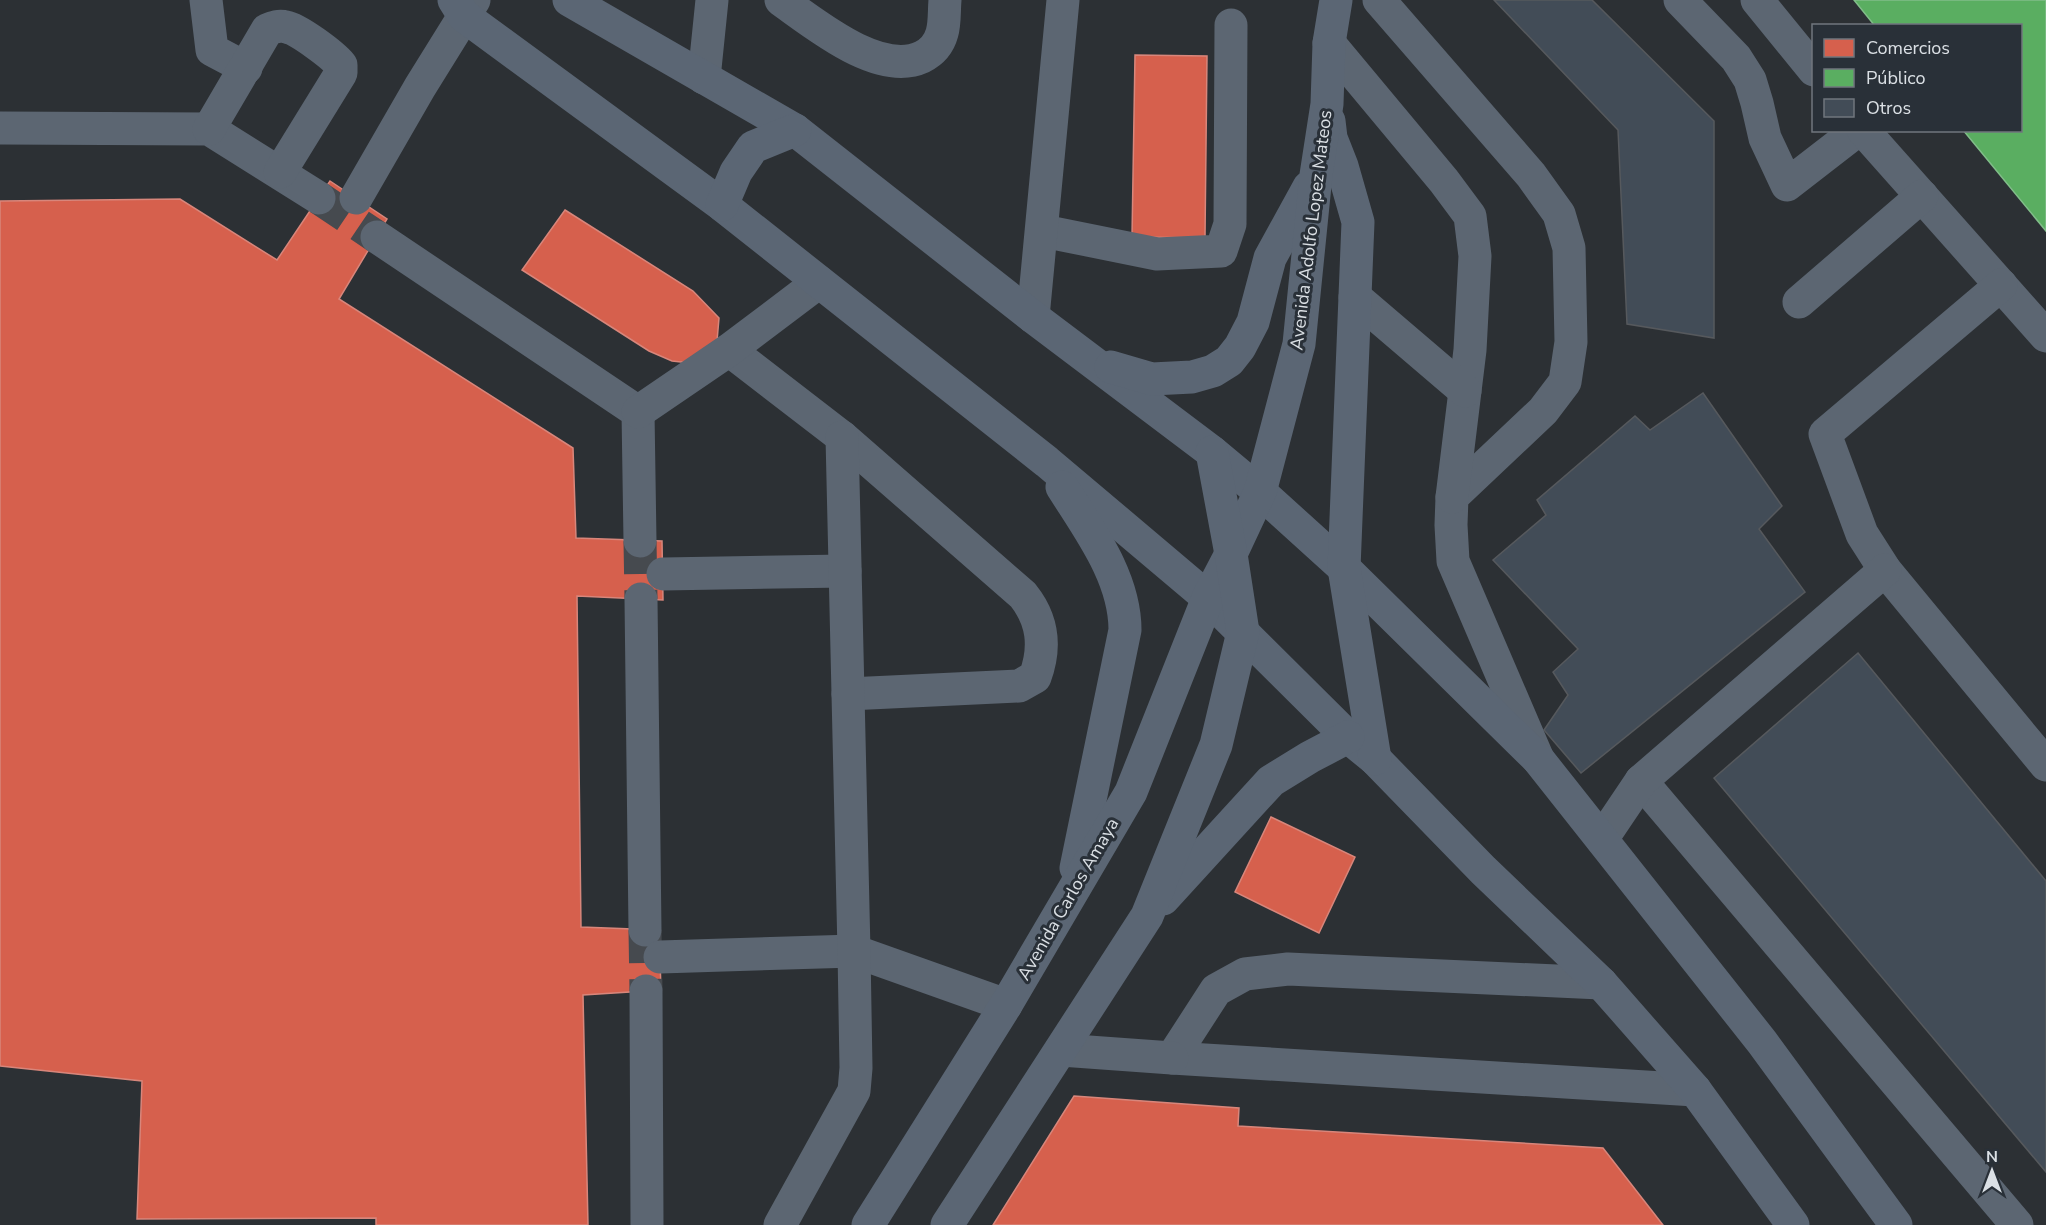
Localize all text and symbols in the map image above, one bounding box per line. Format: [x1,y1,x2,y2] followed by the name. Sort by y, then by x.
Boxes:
[1812,24,2022,132] legend
[1866,36,1950,60] text: Comercios
[1866,66,1926,90] text: Público
[1866,96,1911,120] text: Otros
[1284,109,1338,351] street label: Avenida Adolfo Lopez Mateos
[1012,814,1124,984] street label: Avenida Carlos Amaya
[1962,1141,2022,1201] north arrow
[1986,1146,1998,1168] text: N

